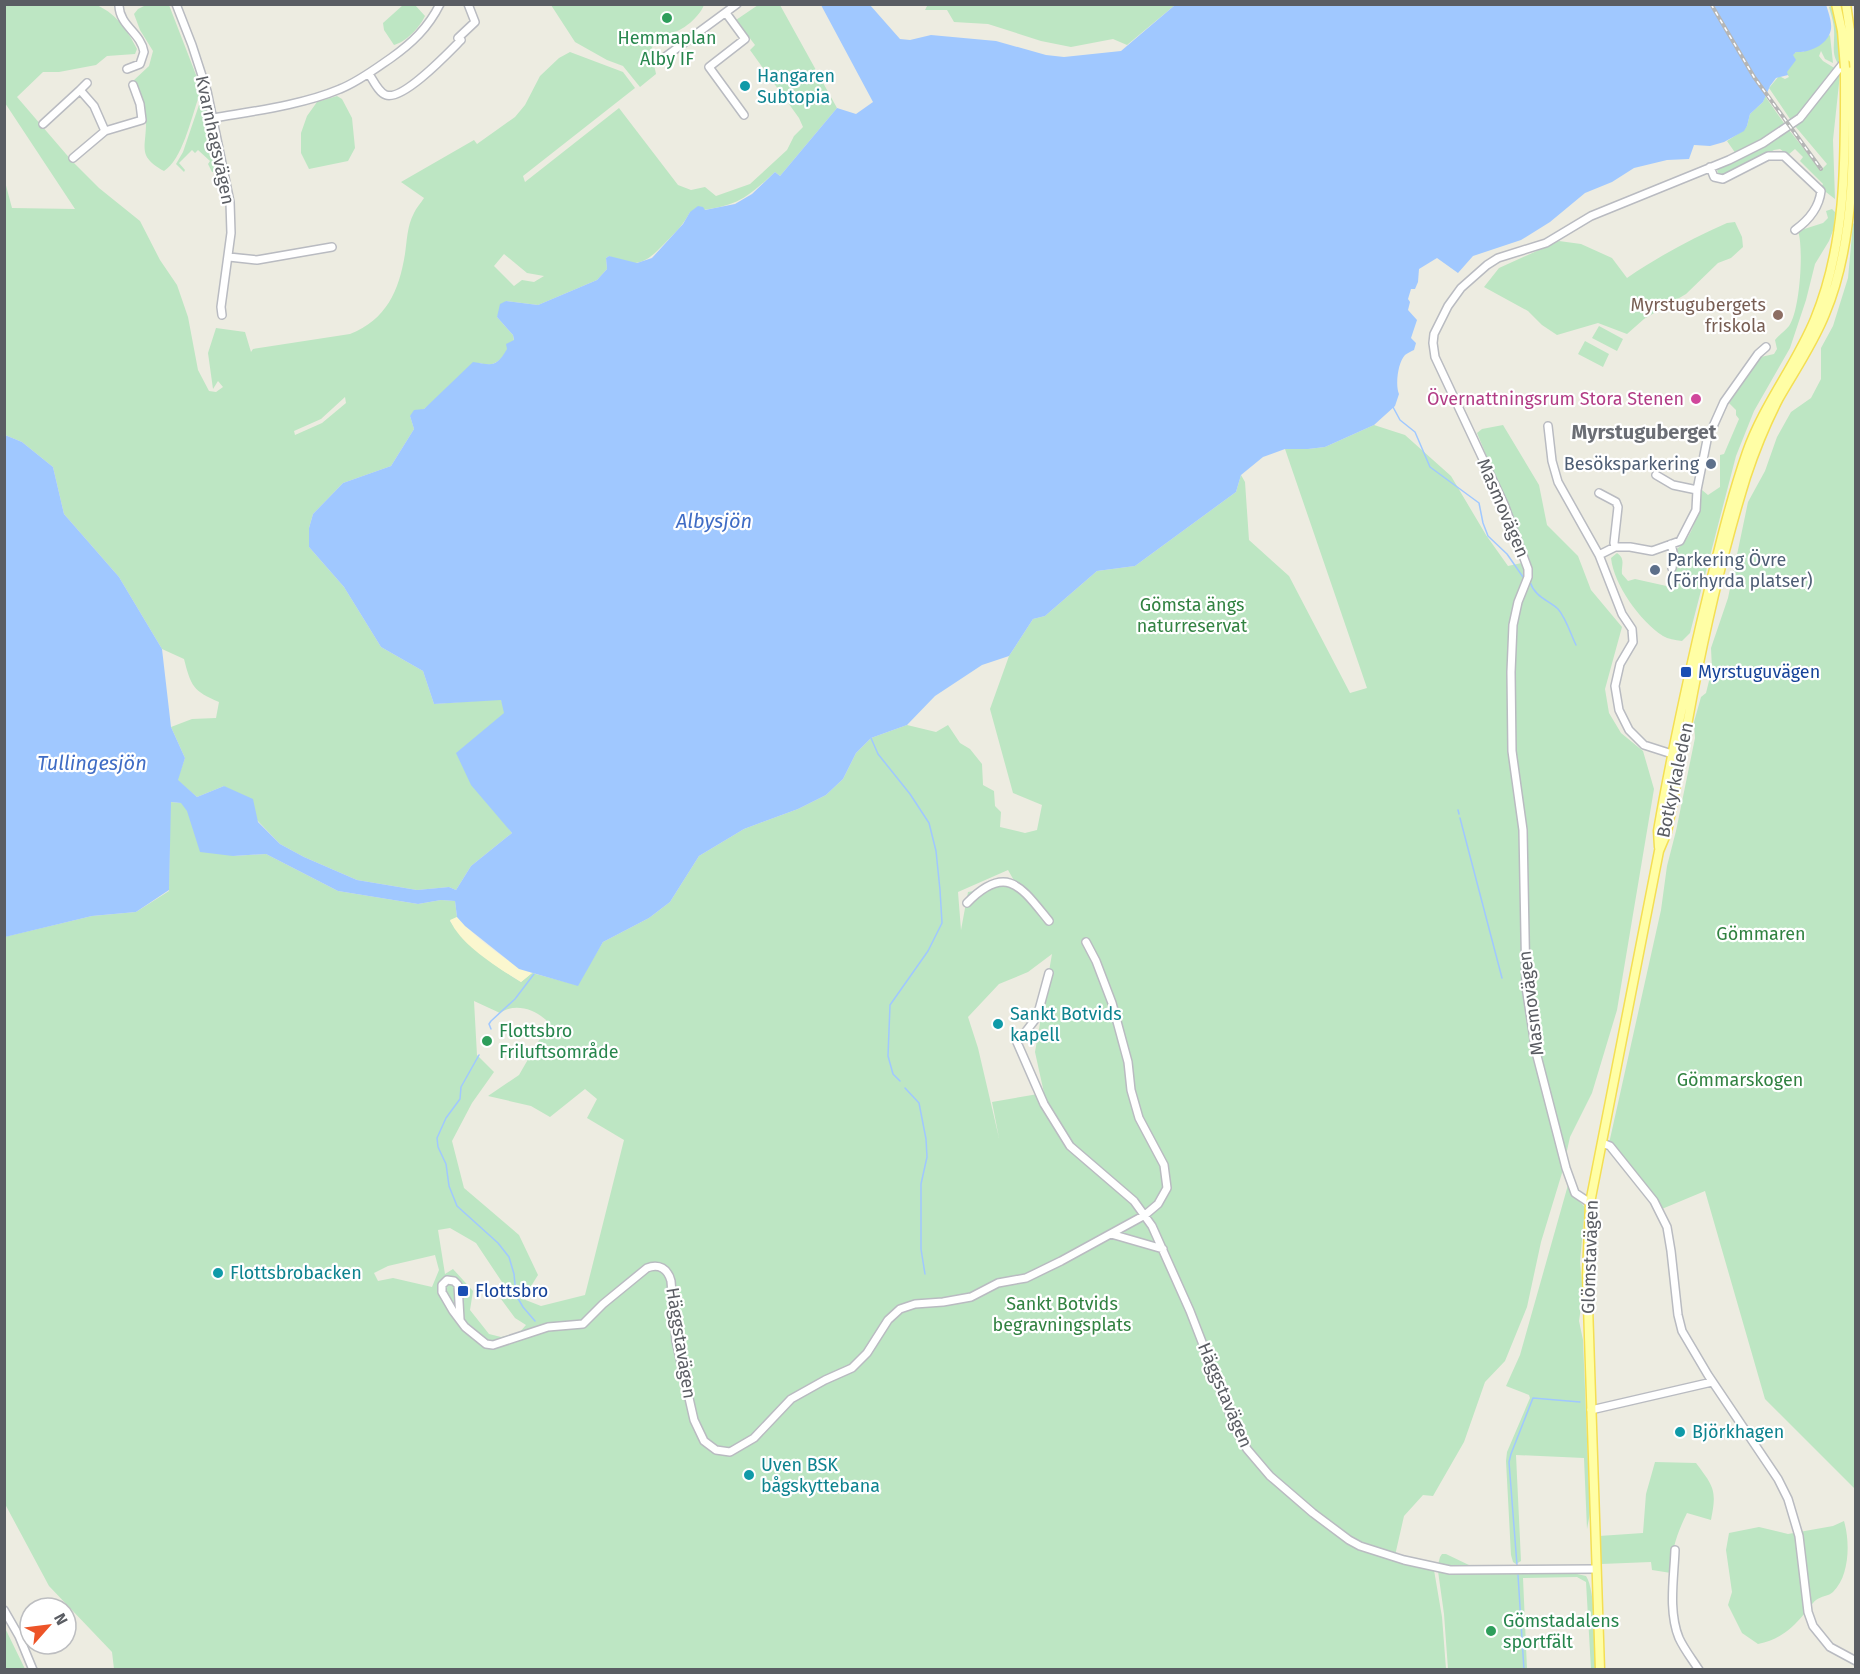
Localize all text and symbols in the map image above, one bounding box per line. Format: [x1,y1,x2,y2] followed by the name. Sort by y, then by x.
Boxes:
[660,11,674,25] marker: Hemmaplan Alby IF
[618,27,716,70] place label: Hemmaplan Alby IF
[757,65,835,108] place label: Hangaren Subtopia
[191,73,239,207] street label: Kvarnhagsvägen
[738,79,752,93] marker: Hangaren Subtopia
[1630,294,1766,337] place label: Myrstugubergets friskola
[1771,308,1785,322] marker: Myrstugubergets friskola
[1427,388,1684,410] place label: Övernattningsrum Stora Stenen
[1689,392,1703,406] marker: Övernattningsrum Stora Stenen
[1571,420,1717,444] district label: Myrstuguberget
[1564,453,1700,475] place label: Besöksparkering
[1472,455,1534,561] street label: Masmovägen
[1704,457,1718,471] marker: Besöksparkering
[675,509,752,533] water label: Albysjön
[1667,549,1813,592] place label: Parkering Övre (Förhyrda platser)
[1648,563,1662,577] marker: Parkering Övre (Förhyrda platser)
[1137,594,1248,637] park label: Gömsta ängs naturreservat
[1698,661,1820,683] place label: Myrstuguvägen
[1679,665,1693,679] marker: Myrstuguvägen
[1652,720,1698,840] street label: Botkyrkaleden
[37,751,147,775] water label: Tullingesjön
[1716,923,1806,945] park label: Gömmaren
[1514,949,1548,1057] street label: Masmovägen
[1010,1003,1122,1046] place label: Sankt Botvids kapell
[991,1017,1005,1031] marker: Sankt Botvids kapell
[499,1020,619,1063] place label: Flottsbro Friluftsområde
[480,1034,494,1048] marker: Flottsbro Friluftsområde
[1677,1069,1803,1091] park label: Gömmarskogen
[1577,1199,1603,1315] street label: Glömstavägen
[230,1262,362,1284] place label: Flottsbrobacken
[211,1266,225,1280] marker: Flottsbrobacken
[475,1280,548,1302] place label: Flottsbro
[456,1284,470,1298] marker: Flottsbro
[661,1286,701,1400] street label: Häggstavägen
[993,1293,1131,1336] park label: Sankt Botvids begravningsplats
[1193,1339,1257,1451] street label: Häggstavägen
[1692,1421,1784,1443] place label: Björkhagen
[1673,1425,1687,1439] marker: Björkhagen
[761,1454,880,1497] place label: Uven BSK bågskyttebana
[742,1468,756,1482] marker: Uven BSK bågskyttebana
[18,1596,78,1656] north arrow
[50,1610,72,1628] text: N
[1503,1610,1619,1653] place label: Gömstadalens sportfält
[1484,1624,1498,1638] marker: Gömstadalens sportfält

